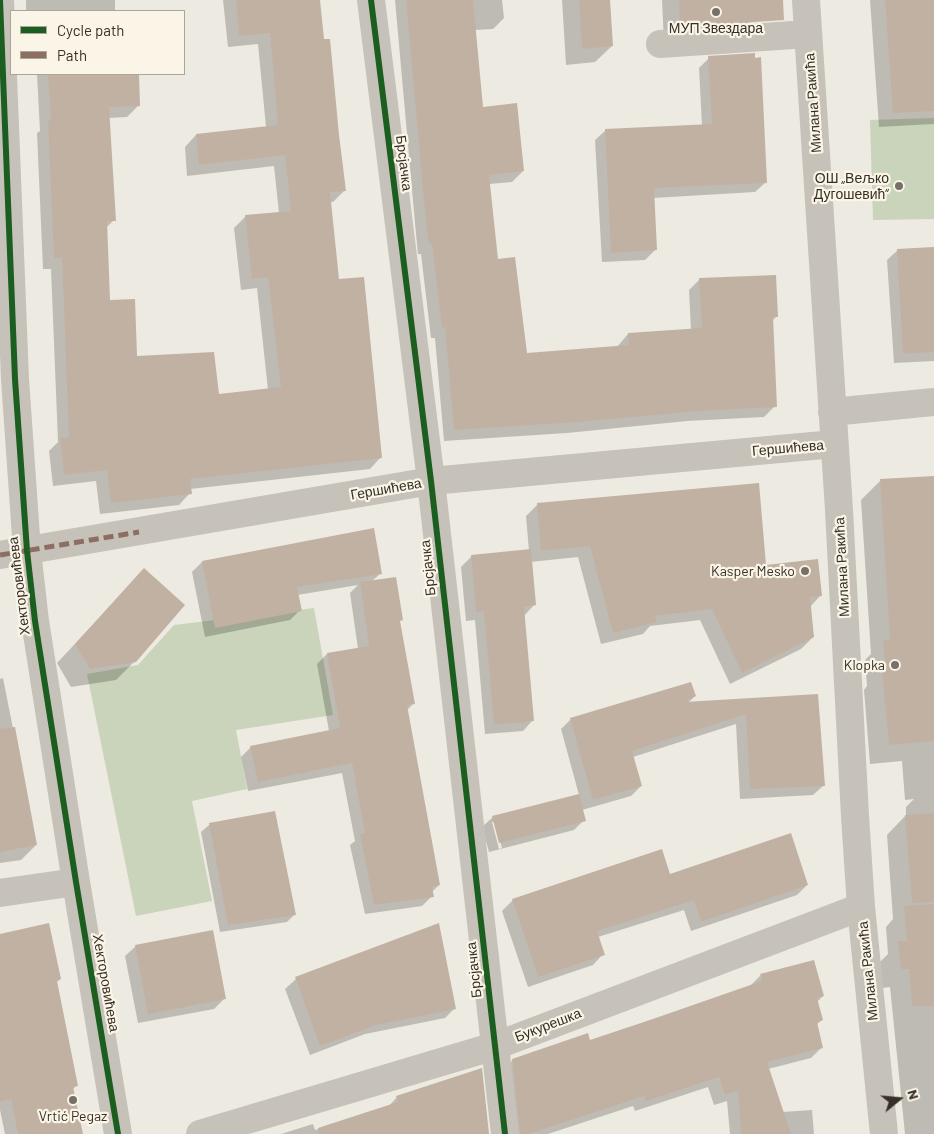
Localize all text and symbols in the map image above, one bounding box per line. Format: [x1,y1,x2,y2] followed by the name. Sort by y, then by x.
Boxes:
[710,6,722,18] marker: МУП Звездара
[10,10,185,75] legend
[669,20,763,36] place label: МУП Звездара
[57,21,124,39] text: Cycle path
[57,46,87,64] text: Path
[801,53,825,153] street label: Милана Ракића
[392,134,416,192] street label: Брсјачка
[814,170,889,202] place label: ОШ „Вељко Дугошевић”
[893,180,905,192] marker: ОШ „Вељко Дугошевић”
[751,436,825,460] street label: Гершићева
[349,474,423,504] street label: Гершићева
[831,517,853,617] street label: Милана Ракића
[5,536,33,636] street label: Хекторовићева
[417,539,439,597] street label: Брсјачка
[711,563,795,579] place label: Kasper Mesko
[799,565,811,577] marker: Kasper Mesko
[844,657,885,673] place label: Klopka
[889,659,901,671] marker: Klopka
[854,920,882,1022] street label: Милана Ракића
[89,933,123,1033] street label: Хекторовићева
[463,941,485,999] street label: Брсјачка
[512,1005,584,1045] street label: Букурешка
[874,1074,924,1124] north arrow
[904,1088,923,1101] text: N
[67,1094,79,1106] marker: Vrtić Pegaz
[39,1108,107,1124] place label: Vrtić Pegaz

